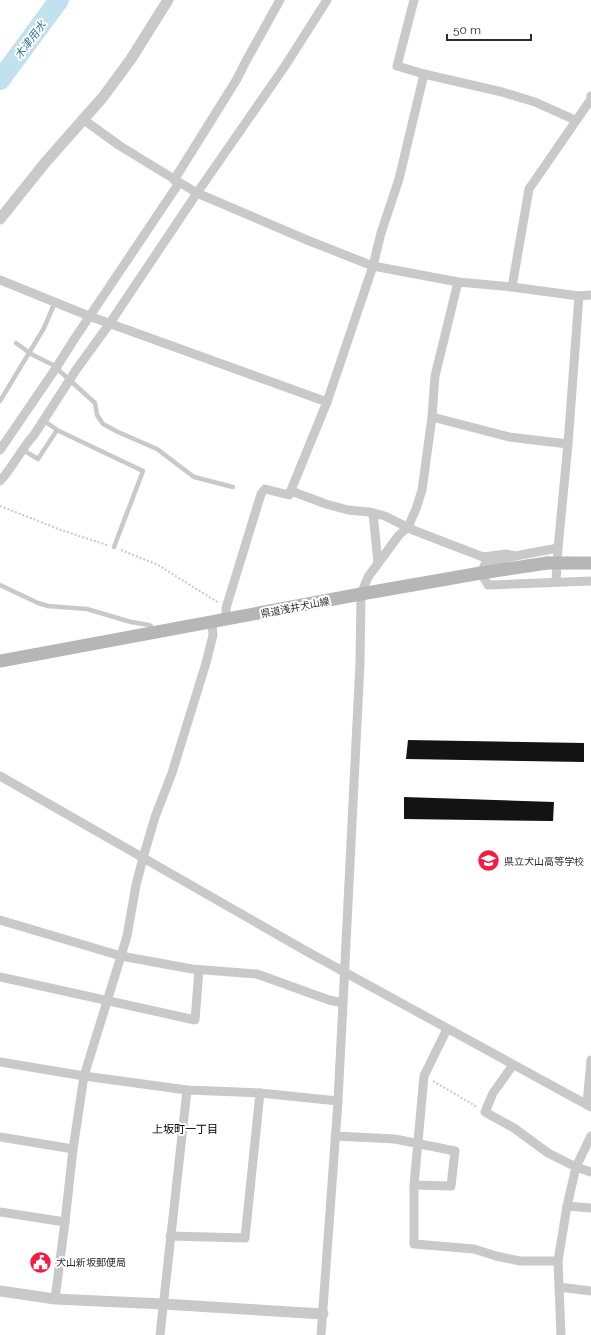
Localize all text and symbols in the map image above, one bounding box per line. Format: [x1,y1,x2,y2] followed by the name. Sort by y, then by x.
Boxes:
[447,16,531,42] scale bar
[12,18,49,62] water label: 木津用水
[453,23,481,37] text: 50 m
[260,595,331,620] street label: 県道浅井犬山線
[475,848,501,874] school or university icon: 県立犬山高等学校
[504,856,584,867] place label: 県立犬山高等学校
[152,1123,218,1136] district label: 上坂町一丁目
[27,1249,53,1275] public building icon: 犬山新坂郵便局
[56,1257,126,1268] place label: 犬山新坂郵便局

